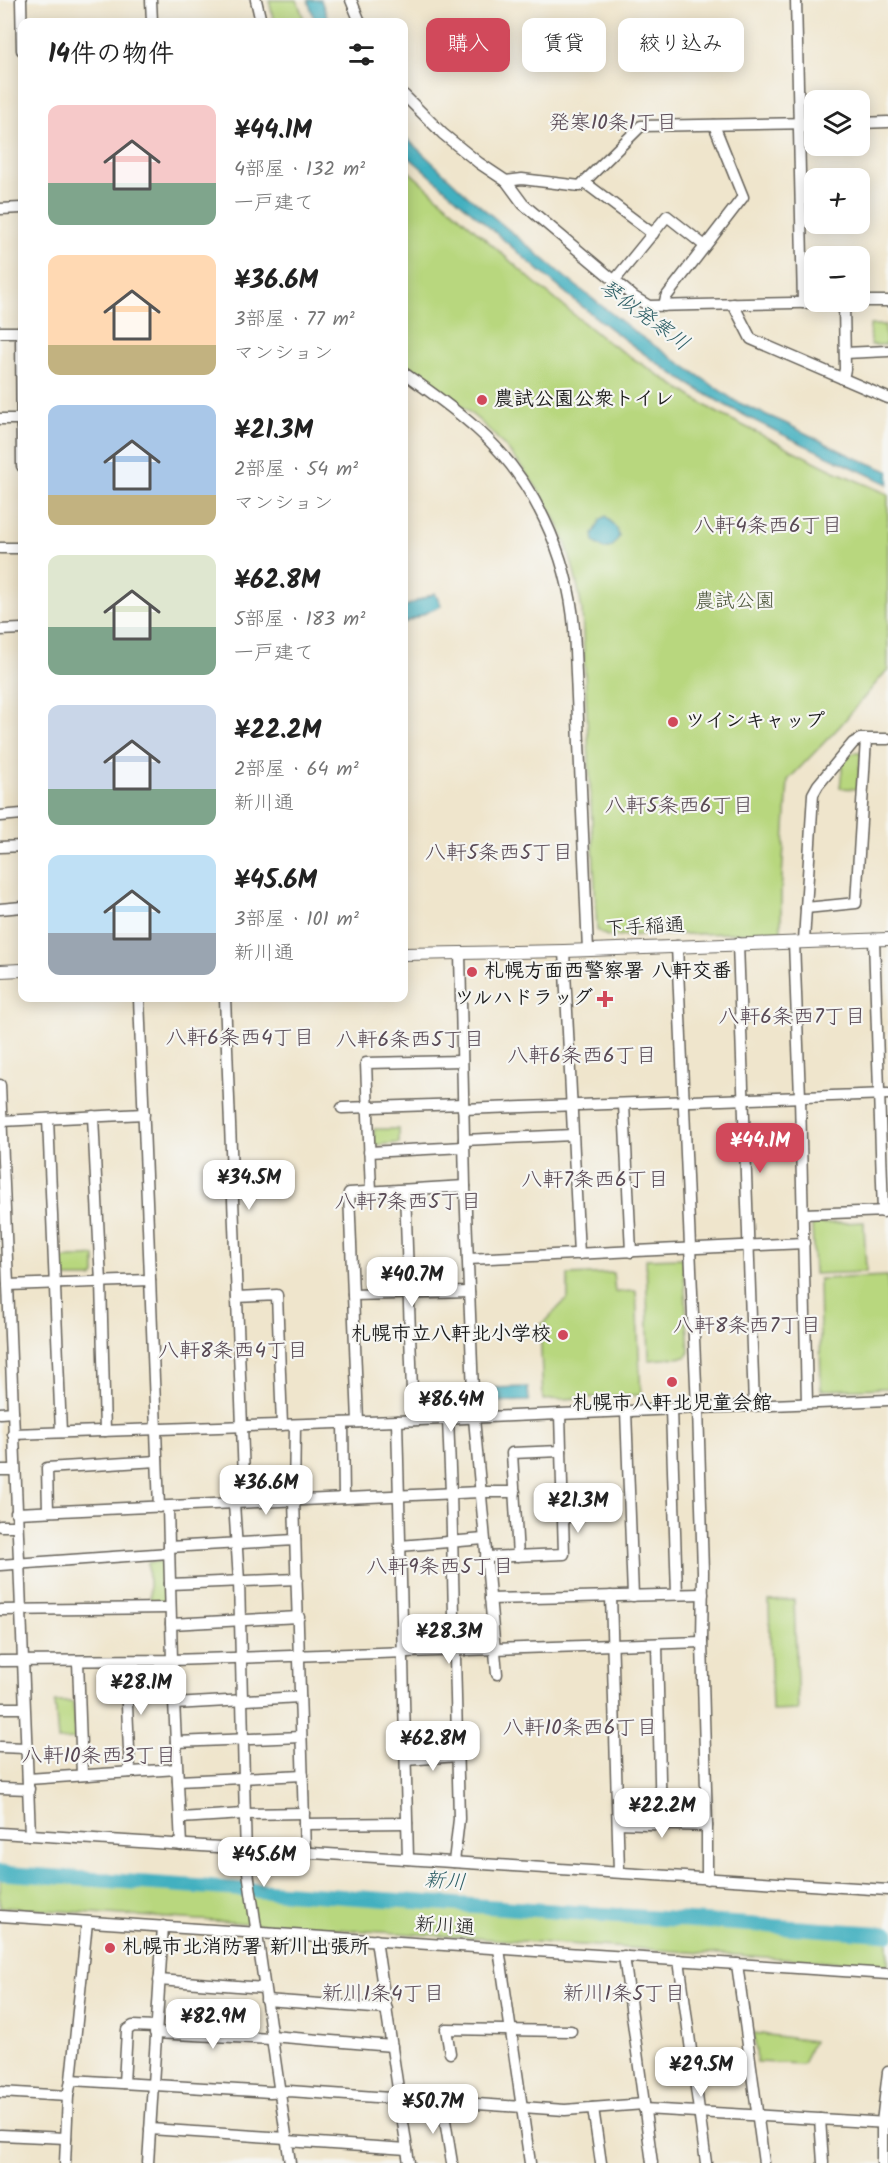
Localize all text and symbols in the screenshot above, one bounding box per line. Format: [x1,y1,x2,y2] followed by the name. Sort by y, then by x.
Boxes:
[426,18,510,72] chip: 購入
[522,18,606,72] chip: 賃貸
[618,18,744,72] chip: 絞り込み
[48,34,174,76] text: 14件の物件
[345,38,378,71] icon: filters
[804,90,870,312] map controls
[804,90,870,156] button: layers
[549,107,677,140] district label: 発寒10条1丁目
[234,110,312,152] text: ¥44.1M
[96,129,168,201] icon: home
[234,154,365,186] text: 4部屋 · 132 m²
[804,168,870,234] button: +
[234,188,314,220] text: 一戸建て
[804,246,870,312] button: −
[234,260,318,302] text: ¥36.6M
[592,272,696,360] water label: 琴似発寒川
[96,279,168,351] icon: home
[234,304,355,336] text: 3部屋 · 77 m²
[234,338,333,370] text: マンション
[494,384,674,416] place label: 農試公園公衆トイレ
[475,393,489,407] marker: 農試公園公衆トイレ
[234,410,313,452] text: ¥21.3M
[96,429,168,501] icon: home
[234,454,358,486] text: 2部屋 · 54 m²
[234,488,333,520] text: マンション
[693,510,843,543] district label: 八軒4条西6丁目
[234,560,320,602] text: ¥62.8M
[96,579,168,651] icon: home
[695,586,775,618] park label: 農試公園
[234,604,365,636] text: 5部屋 · 183 m²
[234,638,314,670] text: 一戸建て
[685,706,825,738] place label: ツインキャップ
[234,710,321,752] text: ¥22.2M
[666,715,680,729] marker: ツインキャップ
[96,729,168,801] icon: home
[234,754,359,786] text: 2部屋 · 64 m²
[234,788,294,820] text: 新川通
[605,790,753,823] district label: 八軒5条西6丁目
[425,837,573,870] district label: 八軒5条西5丁目
[234,860,317,902] text: ¥45.6M
[96,879,168,951] icon: home
[234,904,359,936] text: 3部屋 · 101 m²
[604,910,686,946] street label: 下手稲通
[234,938,294,970] text: 新川通
[484,956,732,988] place label: 札幌方面西警察署 八軒交番
[465,965,479,979] marker: 札幌方面西警察署 八軒交番
[454,983,593,1015] place label: ツルハドラッグ
[598,992,612,1006] marker: ツルハドラッグ
[718,1001,866,1034] district label: 八軒6条西7丁目
[165,1022,315,1055] district label: 八軒6条西4丁目
[336,1024,484,1057] district label: 八軒6条西5丁目
[507,1040,657,1073] district label: 八軒6条西6丁目
[711,1123,809,1174] pin: ¥44.1M
[730,1126,790,1158] text: ¥44.1M
[200,1160,298,1211] pin: ¥34.5M
[217,1163,281,1195] text: ¥34.5M
[521,1164,669,1197] district label: 八軒7条西6丁目
[335,1186,481,1219] district label: 八軒7条西5丁目
[363,1257,461,1308] pin: ¥40.7M
[381,1260,443,1292] text: ¥40.7M
[673,1310,821,1343] district label: 八軒8条西7丁目
[351,1319,551,1351] place label: 札幌市立八軒北小学校
[556,1328,570,1342] marker: 札幌市立八軒北小学校
[158,1335,308,1368] district label: 八軒8条西4丁目
[665,1375,679,1389] marker: 札幌市八軒北児童会館
[402,1382,500,1433] pin: ¥86.4M
[418,1385,484,1417] text: ¥86.4M
[572,1388,772,1420] place label: 札幌市八軒北児童会館
[217,1465,315,1516] pin: ¥36.6M
[234,1468,298,1500] text: ¥36.6M
[529,1483,627,1534] pin: ¥21.3M
[548,1486,608,1518] text: ¥21.3M
[366,1551,514,1584] district label: 八軒9条西5丁目
[400,1614,498,1665] pin: ¥28.3M
[416,1617,482,1649] text: ¥28.3M
[92,1665,190,1716] pin: ¥28.1M
[110,1668,172,1700] text: ¥28.1M
[503,1712,657,1745] district label: 八軒10条西6丁目
[384,1721,482,1772] pin: ¥62.8M
[400,1724,466,1756] text: ¥62.8M
[21,1740,177,1773] district label: 八軒10条西3丁目
[613,1788,711,1839] pin: ¥22.2M
[628,1791,696,1823] text: ¥22.2M
[215,1837,313,1888] pin: ¥45.6M
[232,1840,296,1872] text: ¥45.6M
[423,1864,467,1900] water label: 新川
[414,1909,476,1945] street label: 新川通
[122,1932,370,1964] place label: 札幌市北消防署 新川出張所
[103,1941,117,1955] marker: 札幌市北消防署 新川出張所
[321,1978,445,2011] district label: 新川1条4丁目
[563,1978,685,2011] district label: 新川1条5丁目
[164,1999,262,2050] pin: ¥82.9M
[180,2002,246,2034] text: ¥82.9M
[652,2047,750,2098] pin: ¥29.5M
[669,2050,733,2082] text: ¥29.5M
[384,2084,482,2135] pin: ¥50.7M
[402,2087,464,2119] text: ¥50.7M

